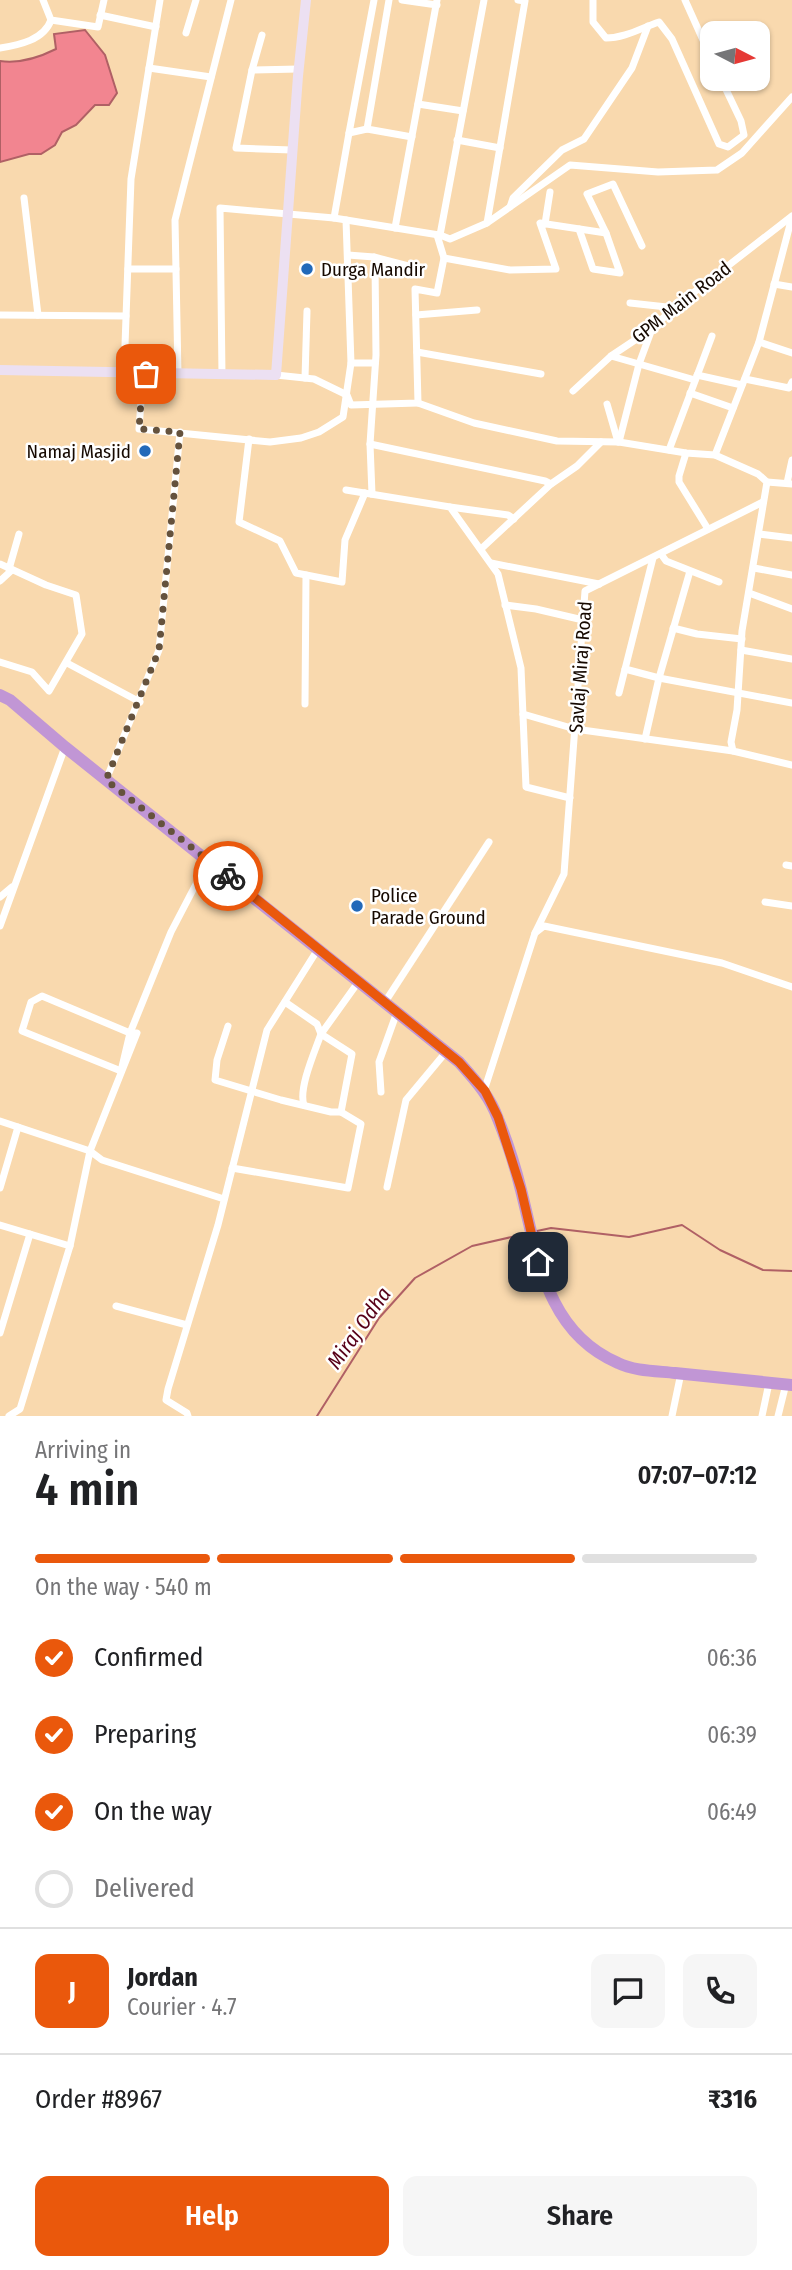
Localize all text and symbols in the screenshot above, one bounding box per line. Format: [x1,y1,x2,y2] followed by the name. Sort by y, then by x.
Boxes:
[700,21,770,91] north arrow
[700,21,770,91] map controls
[627,256,736,348] street label: GPM Main Road
[321,258,425,281] place label: Durga Mandir
[299,261,315,277] marker: Durga Mandir
[116,344,176,404] pin
[127,355,165,393] icon: bag
[27,440,131,463] place label: Namaj Masjid
[137,443,153,459] marker: Namaj Masjid
[564,600,597,734] street label: Savlaj Miraj Road
[193,841,263,911] courier
[209,857,247,895] icon: bike
[371,884,486,929] place label: Police Parade Ground
[349,898,365,914] marker: Police Parade Ground
[508,1232,568,1292] pin
[519,1243,557,1281] icon: home
[321,1282,397,1374] water label: Miraj Odha
[35,1436,131,1464] text: Arriving in
[638,1460,757,1491] text: 07:07–07:12
[35,1462,139,1517] text: 4 min
[35,1573,212,1601] text: On the way · 540 m
[35,1639,73,1677] icon: check
[94,1642,204,1673] text: Confirmed
[707,1644,757,1672] text: 06:36
[35,1716,73,1754] icon: check
[94,1719,196,1750] text: Preparing
[707,1721,757,1749] text: 06:39
[35,1793,73,1831] icon: check
[94,1796,212,1827] text: On the way
[707,1798,757,1826] text: 06:49
[94,1873,195,1904] text: Delivered
[591,1954,665,2028] button: chat
[683,1954,757,2028] button: phone
[127,1962,198,1993] text: Jordan
[68,1976,76,2007] text: J
[127,1993,237,2021] text: Courier · 4.7
[35,2084,162,2115] text: Order #8967
[708,2084,757,2115] text: ₹316
[35,2176,389,2256] button: Help
[403,2176,757,2256] button: Share

